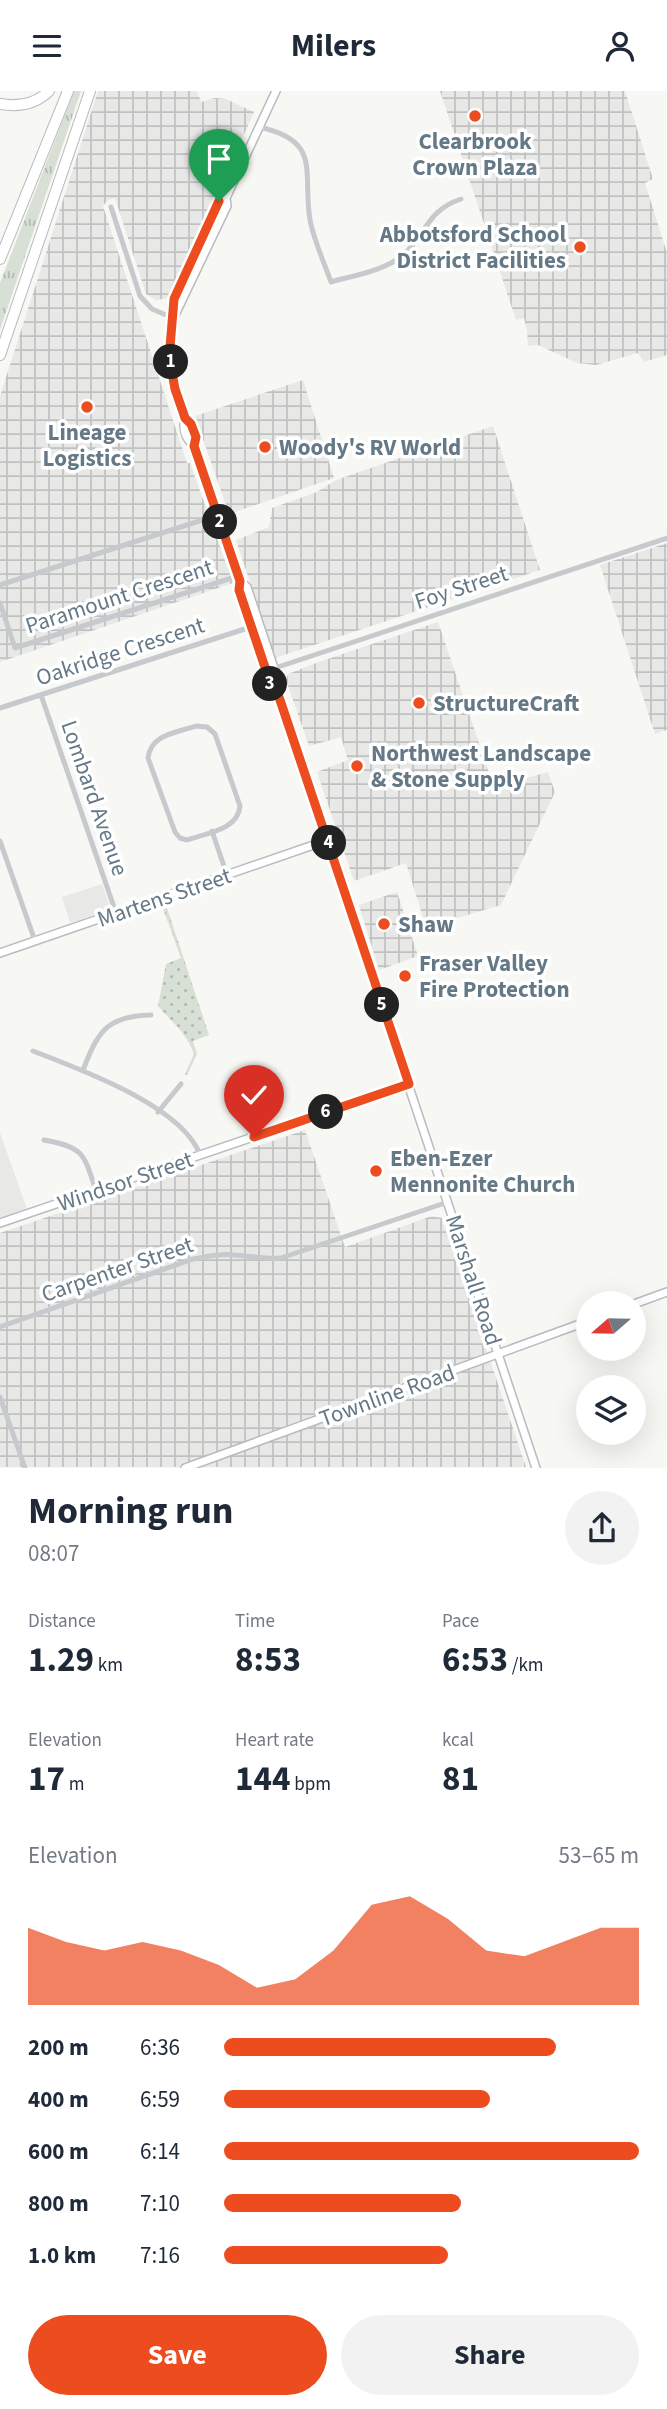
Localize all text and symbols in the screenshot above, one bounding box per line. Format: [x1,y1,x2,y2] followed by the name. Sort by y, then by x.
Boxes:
[291,23,376,69] text: Milers
[28,27,66,65] icon: menu
[601,27,639,65] icon: person
[467,108,483,124] marker: Clearbrook Crown Plaza
[412,125,538,184] place label: Clearbrook Crown Plaza
[189,129,249,201] pin
[200,140,238,178] icon: arrive
[379,218,566,277] place label: Abbotsford School District Facilities
[572,239,588,255] marker: Abbotsford School District Facilities
[154,345,188,379] pin: 1
[165,348,176,375] text: 1
[79,399,95,415] marker: Lineage Logistics
[43,416,131,475] place label: Lineage Logistics
[279,431,461,464] place label: Woody's RV World
[257,439,273,455] marker: Woody's RV World
[202,505,238,539] pin: 2
[214,508,225,535] text: 2
[21,551,217,642] street label: Paramount Crescent
[410,557,512,618] street label: Foy Street
[32,609,209,694] street label: Oakridge Crescent
[252,667,288,701] pin: 3
[264,670,275,697] text: 3
[433,687,579,720] place label: StructureCraft
[411,695,427,711] marker: StructureCraft
[52,716,137,880] street label: Lombard Avenue
[371,737,591,796] place label: Northwest Landscape & Stone Supply
[349,758,365,774] marker: Northwest Landscape & Stone Supply
[312,825,346,861] pin: 4
[323,829,334,856] text: 4
[93,859,236,936] street label: Martens Street
[398,908,454,941] place label: Shaw
[376,916,392,932] marker: Shaw
[419,947,570,1006] place label: Fraser Valley Fire Protection
[397,968,413,984] marker: Fraser Valley Fire Protection
[364,988,400,1023] pin: 5
[376,991,387,1018] text: 5
[224,1065,284,1137] pin
[235,1076,273,1114] icon: check
[308,1095,344,1129] pin: 6
[320,1098,331,1125] text: 6
[390,1142,575,1201] place label: Eben-Ezer Mennonite Church
[53,1143,198,1220] street label: Windsor Street
[368,1163,384,1179] marker: Eben-Ezer Mennonite Church
[437,1211,510,1350] street label: Marshall Road
[37,1228,198,1311] street label: Carpenter Street
[576,1291,646,1361] north arrow
[576,1291,646,1445] map controls
[315,1356,459,1435] street label: Townline Road
[576,1375,646,1445] button: layers
[28,1484,233,1538] text: Morning run
[565,1491,639,1565] button: share
[28,1537,79,1570] text: 08:07
[28,1608,96,1635] text: Distance
[235,1608,275,1635] text: Time
[442,1608,479,1635] text: Pace
[28,1635,94,1685] text: 1.29
[235,1635,301,1685] text: 8:53
[442,1635,508,1685] text: 6:53
[94,1652,123,1679] text: km
[508,1652,544,1679] text: /km
[28,1727,102,1754] text: Elevation
[235,1727,314,1754] text: Heart rate
[442,1727,474,1754] text: kcal
[28,1754,65,1804] text: 17
[235,1754,290,1804] text: 144
[442,1754,479,1804] text: 81
[65,1771,85,1798] text: m
[290,1771,331,1798] text: bpm
[28,1839,118,1872] text: Elevation
[559,1839,639,1872] text: 53–65 m
[28,2031,89,2064] text: 200 m
[140,2031,180,2064] text: 6:36
[28,2083,89,2116] text: 400 m
[140,2083,180,2116] text: 6:59
[28,2135,89,2168] text: 600 m
[140,2135,180,2168] text: 6:14
[28,2187,89,2220] text: 800 m
[140,2187,180,2220] text: 7:10
[28,2239,96,2272] text: 1.0 km
[140,2239,180,2272] text: 7:16
[28,2315,327,2395] button: Save
[341,2315,639,2395] button: Share

